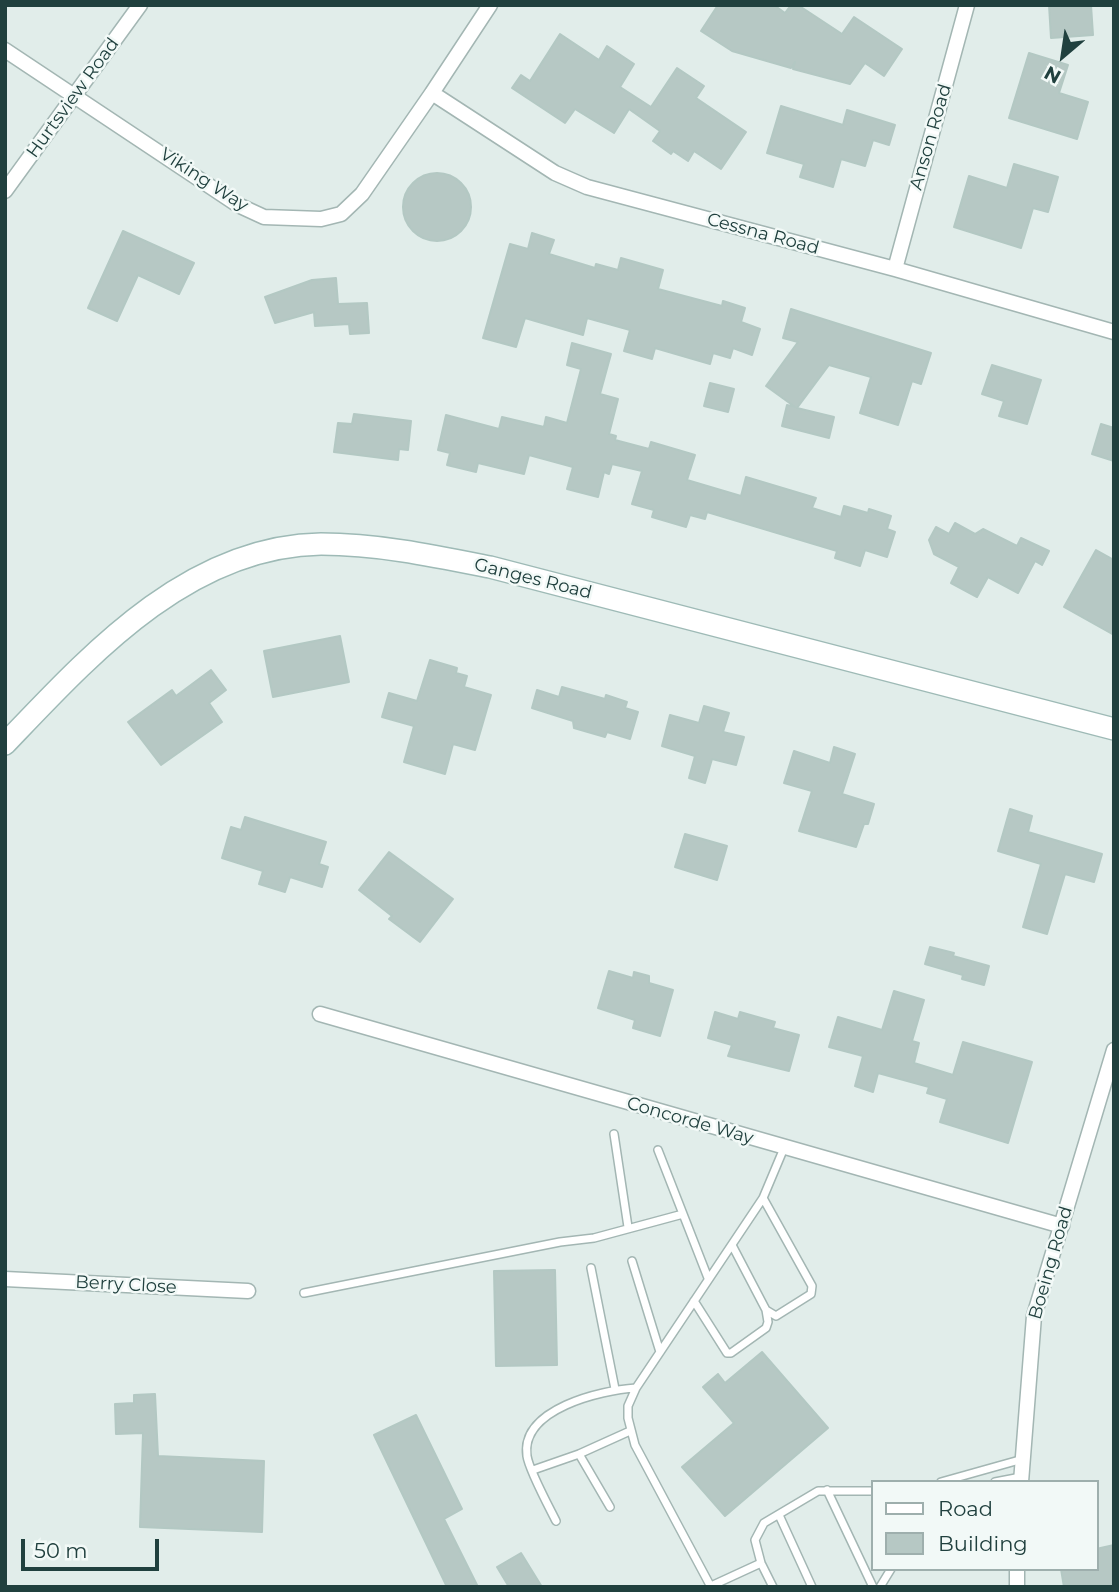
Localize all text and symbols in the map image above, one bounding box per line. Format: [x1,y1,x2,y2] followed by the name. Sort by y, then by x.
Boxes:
[1028,21,1098,91] north arrow
[22,34,124,162] street label: Hurtsview Road
[1040,61,1065,89] text: N
[906,82,956,192] street label: Anson Road
[156,143,252,217] street label: Viking Way
[704,209,822,259] street label: Cessna Road
[472,554,594,604] street label: Ganges Road
[624,1093,756,1149] street label: Concorde Way
[1025,1204,1077,1322] street label: Boeing Road
[75,1272,177,1298] street label: Berry Close
[870,1480,1098,1571] legend
[938,1496,993,1521] text: Road
[24,1526,163,1570] scale bar
[938,1531,1028,1556] text: Building
[34,1538,88,1563] text: 50 m

